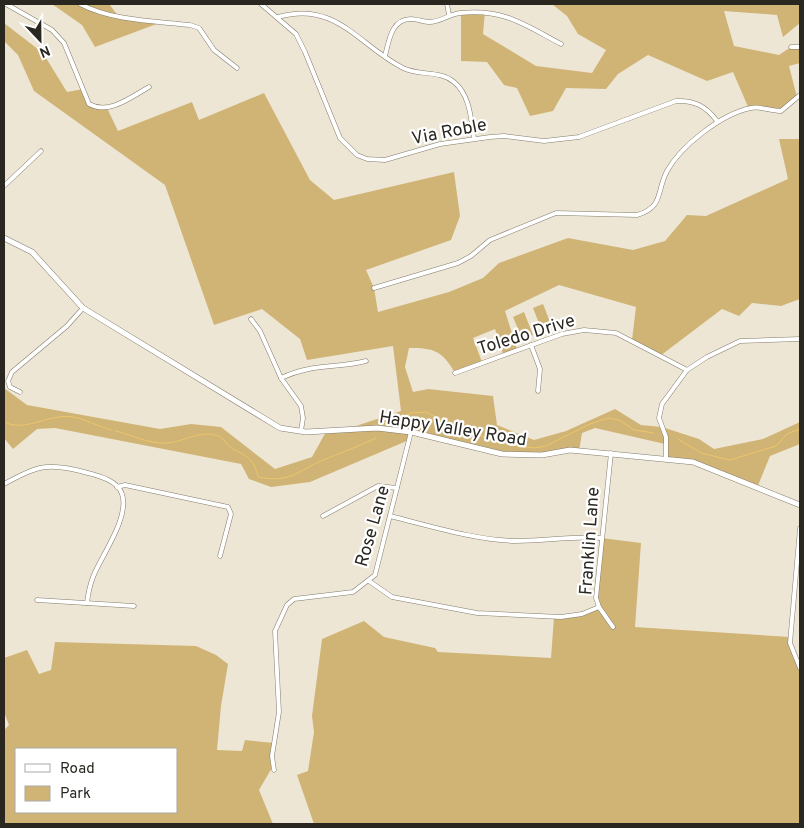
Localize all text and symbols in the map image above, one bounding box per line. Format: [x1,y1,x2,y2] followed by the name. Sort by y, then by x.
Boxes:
[15,15,65,65] north arrow
[36,41,52,60] text: N
[410,114,489,151] street label: Via Roble
[475,310,578,361] street label: Toledo Drive
[377,406,528,453] street label: Happy Valley Road
[351,483,396,570] street label: Rose Lane
[575,486,606,596] street label: Franklin Lane
[15,748,178,813] legend
[60,760,95,779] text: Road
[60,785,91,804] text: Park

